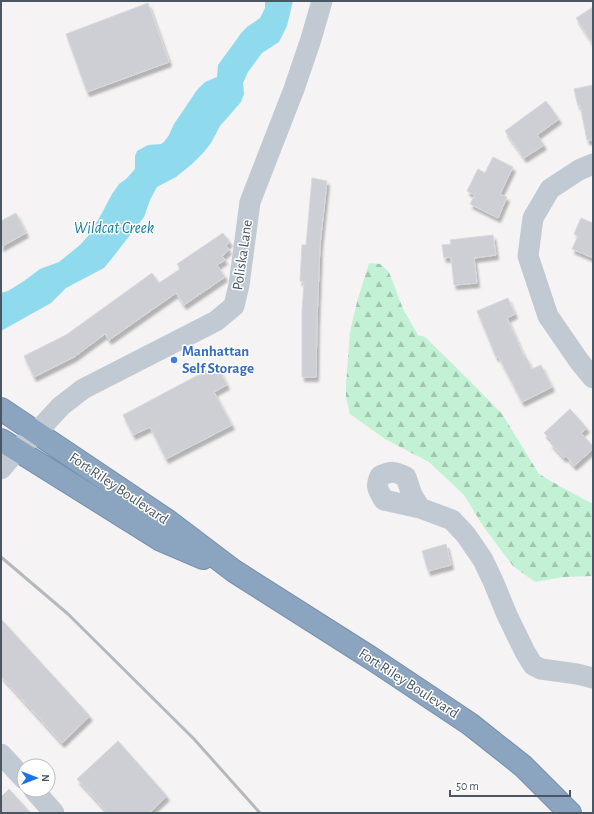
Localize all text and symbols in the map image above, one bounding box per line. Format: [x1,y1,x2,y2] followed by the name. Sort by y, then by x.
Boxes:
[230,219,255,291] street label: Poliska Lane
[74,220,154,236] water label: Wildcat Creek
[182,344,254,376] place label: Manhattan Self Storage
[169,355,179,365] marker: Manhattan Self Storage
[67,450,171,527] street label: Fort Riley Boulevard
[356,646,462,721] street label: Fort Riley Boulevard
[16,758,56,798] north arrow
[450,772,570,798] scale bar
[40,774,51,782] text: N
[456,780,479,792] text: 50 m

